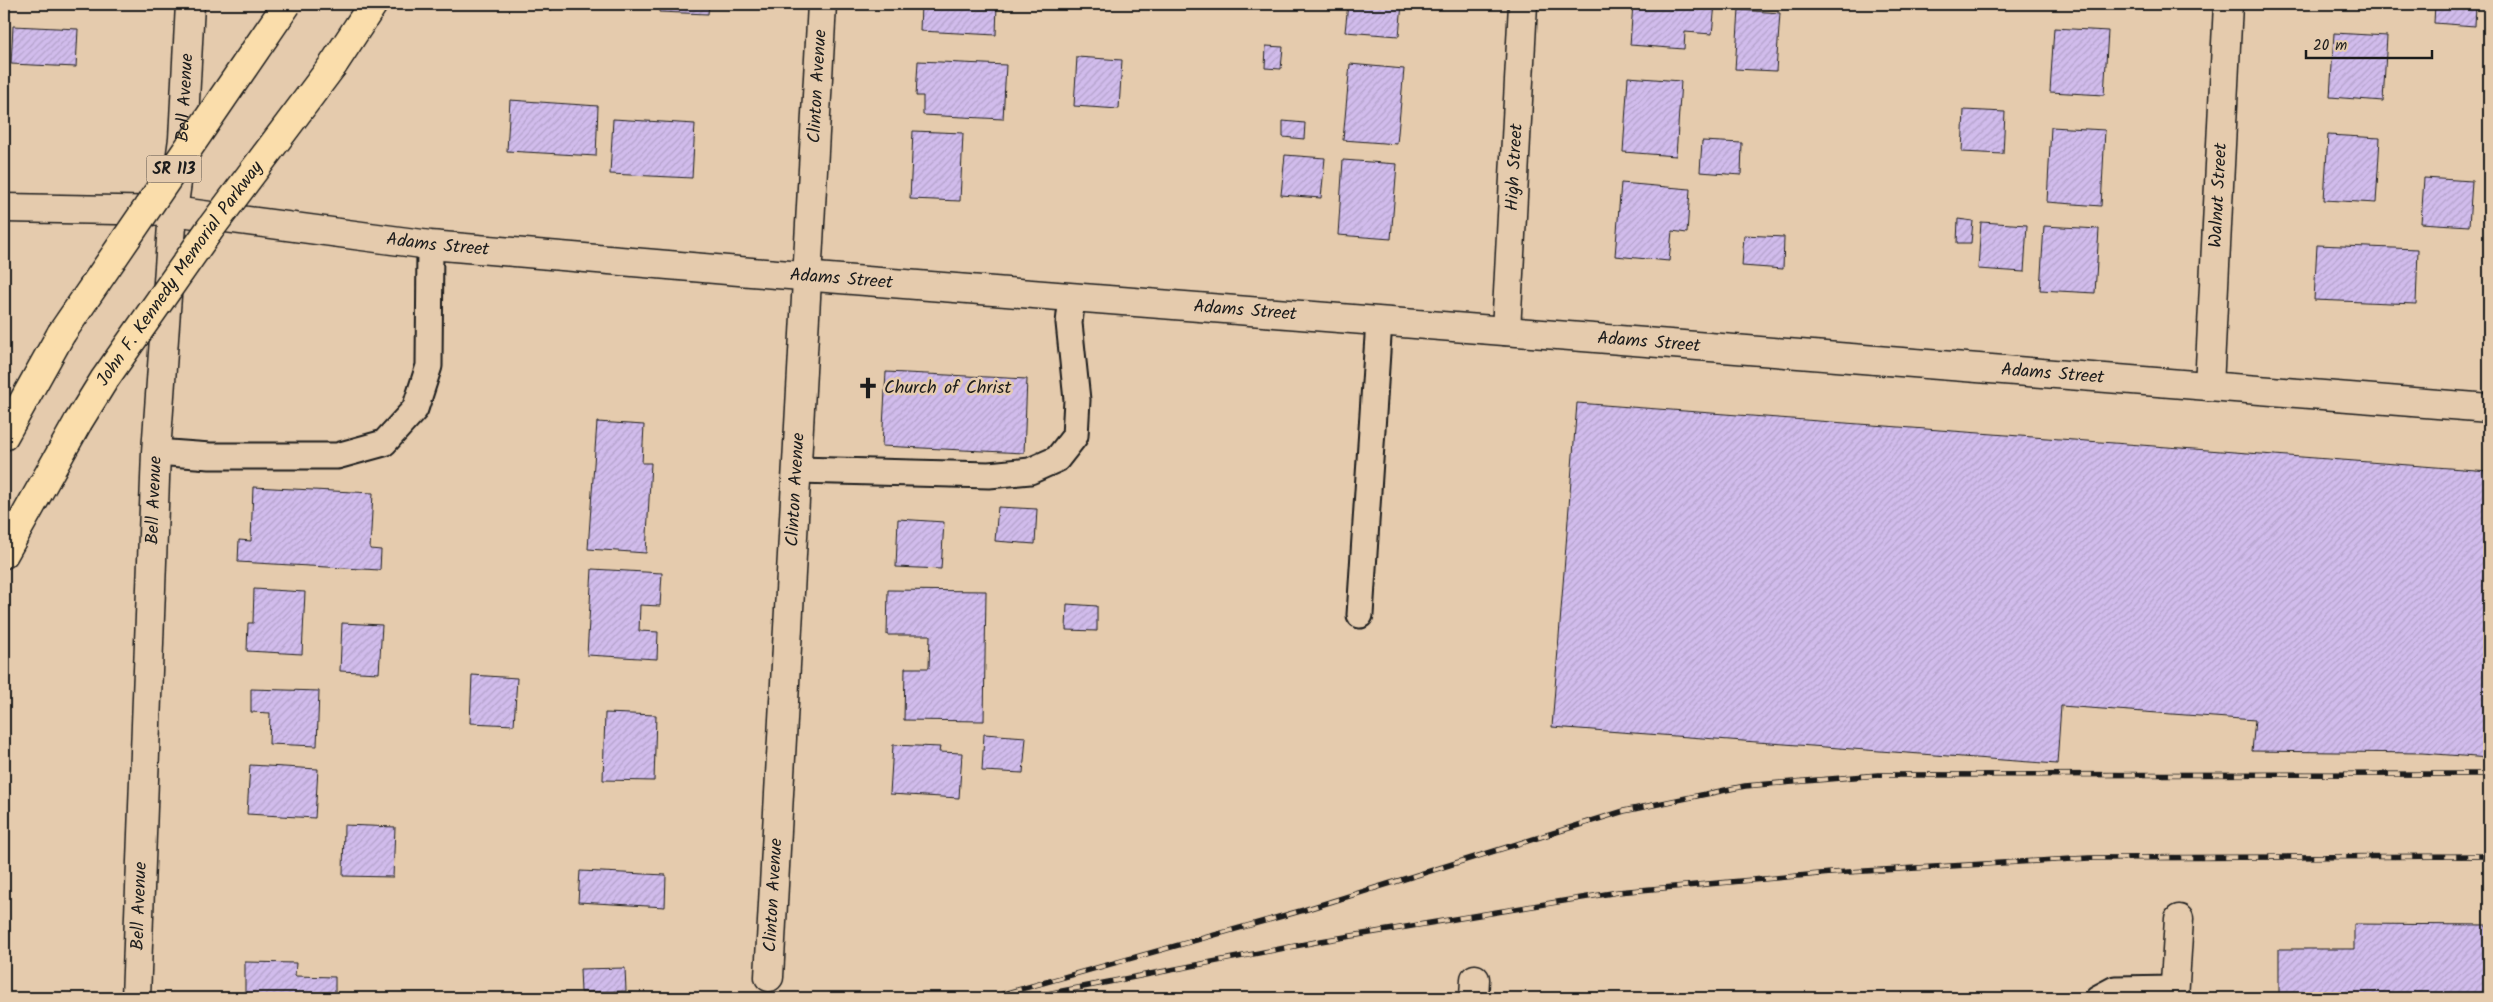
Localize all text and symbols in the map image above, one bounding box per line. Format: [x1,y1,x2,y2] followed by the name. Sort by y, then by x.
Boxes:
[2306,28,2432,60] scale bar
[800,29,835,144] street label: Clinton Avenue
[2313,34,2347,58] text: 20 m
[168,53,202,143] street label: Bell Avenue
[1498,122,1531,212] street label: High Street
[2201,141,2236,248] street label: Walnut Street
[89,154,271,392] street label: John F. Kennedy Memorial Parkway
[146,156,202,182] road number: SR 113
[385,225,491,265] street label: Adams Street
[789,261,895,298] street label: Adams Street
[1192,292,1299,329] street label: Adams Street
[1596,324,1703,361] street label: Adams Street
[2000,355,2106,392] street label: Adams Street
[884,374,1012,403] place label: Church of Christ
[855,375,881,401] church icon: Church of Christ
[778,432,813,547] street label: Clinton Avenue
[138,455,170,545] street label: Bell Avenue
[756,837,791,953] street label: Clinton Avenue
[123,861,155,951] street label: Bell Avenue

